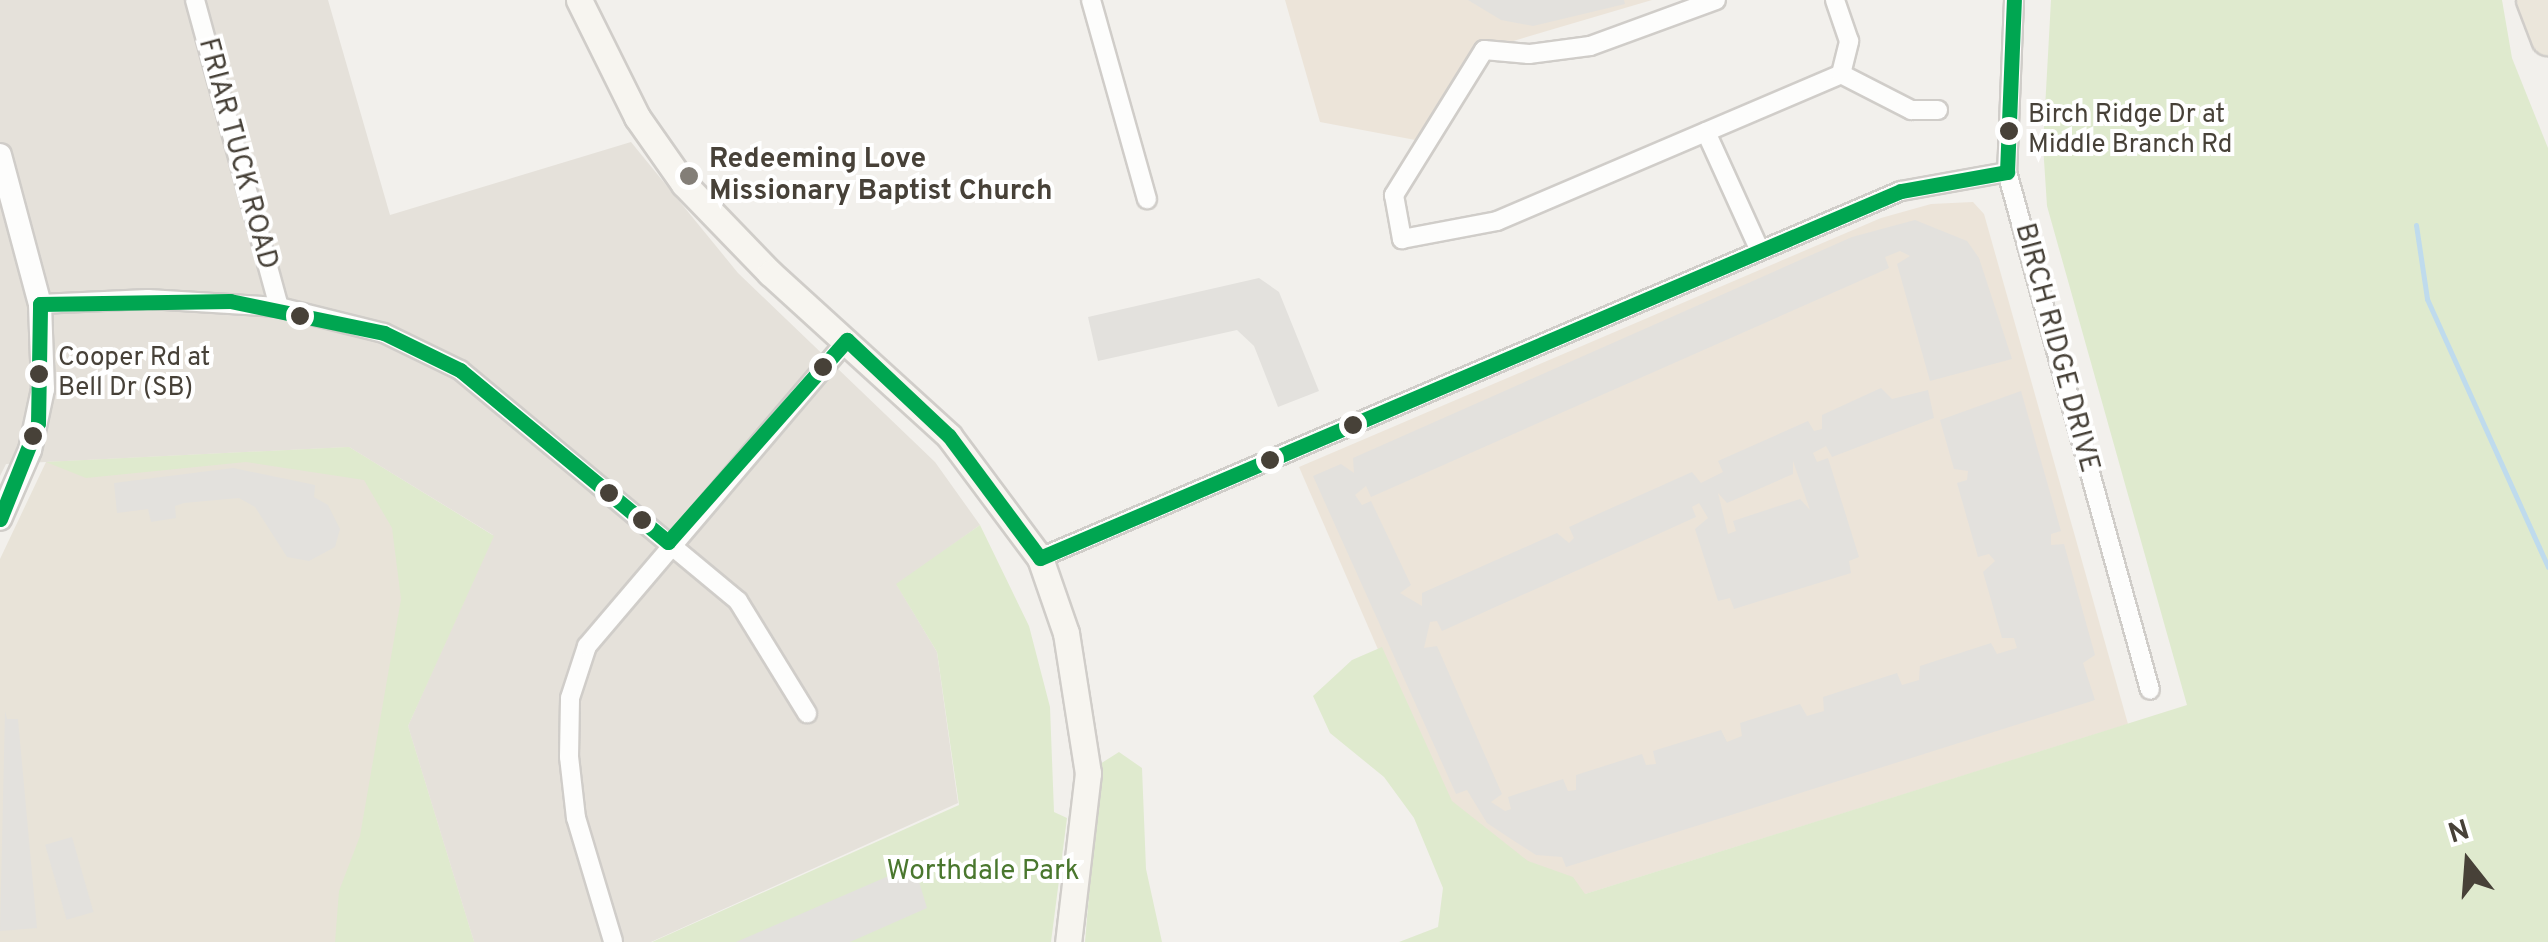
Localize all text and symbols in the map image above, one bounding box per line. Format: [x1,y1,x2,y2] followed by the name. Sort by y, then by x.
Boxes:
[190,34,284,274] street label: FRIAR TUCK ROAD
[2028,100,2232,162] place label: Birch Ridge Dr at Middle Branch Rd
[1999,121,2019,141] marker: Birch Ridge Dr at Middle Branch Rd
[709,143,1053,209] place label: Redeeming Love Missionary Baptist Church
[678,165,700,187] marker: Redeeming Love Missionary Baptist Church
[2007,220,2105,476] street label: BIRCH RIDGE DRIVE
[290,306,310,326] unlabelled marker
[58,343,210,404] place label: Cooper Rd at Bell Dr (SB)
[813,357,833,377] unlabelled marker
[29,364,49,384] marker: Cooper Rd at Bell Dr (SB)
[1343,415,1363,435] unlabelled marker
[23,426,43,446] unlabelled marker
[1260,450,1280,470] unlabelled marker
[599,483,619,503] unlabelled marker
[632,510,652,530] unlabelled marker
[2418,812,2518,912] north arrow
[2444,813,2474,853] text: N
[886,855,1080,889] park label: Worthdale Park

